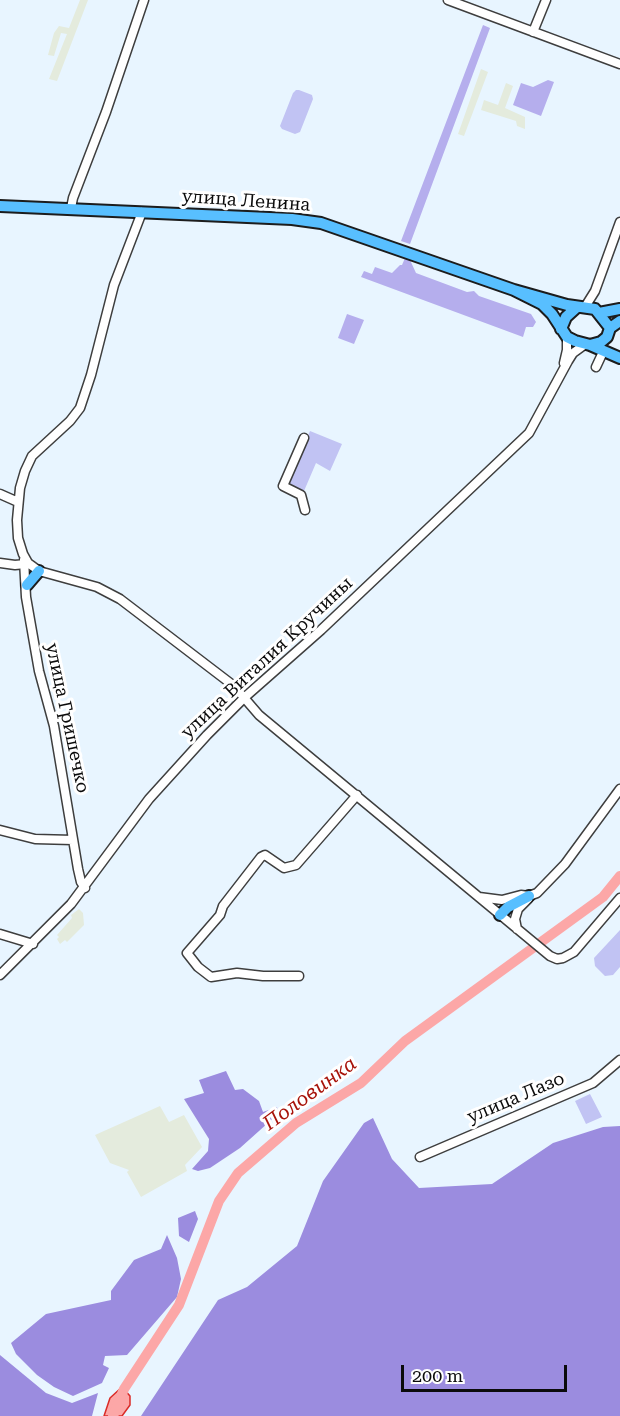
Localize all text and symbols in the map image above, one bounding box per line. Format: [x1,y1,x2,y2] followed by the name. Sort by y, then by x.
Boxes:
[181,186,311,216] street label: улица Ленина
[177,573,357,743] street label: улица Виталия Кручины
[41,641,93,795] street label: улица Гришечко
[259,1052,361,1136] water label: Половинка
[464,1068,568,1128] street label: улица Лазо
[404,1353,570,1391] scale bar
[412,1365,463,1386] text: 200 m

